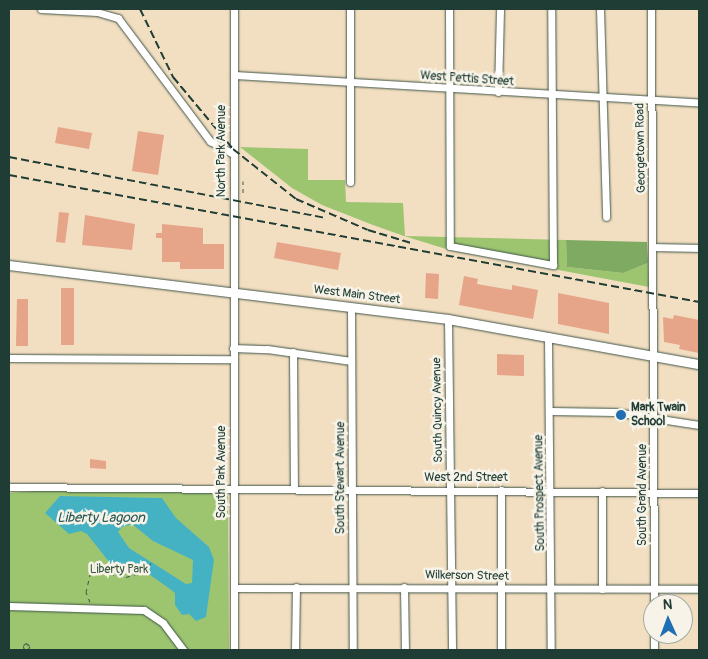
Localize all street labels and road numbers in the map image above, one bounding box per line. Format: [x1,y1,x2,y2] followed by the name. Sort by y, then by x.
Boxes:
[420,69,514,89] street label: West Pettis Street
[633,103,649,193] street label: Georgetown Road
[215,105,229,197] street label: North Park Avenue
[313,283,401,307] street label: West Main Street
[430,357,446,463] street label: South Quincy Avenue
[334,422,348,534] street label: South Stewart Avenue
[215,425,229,519] street label: South Park Avenue
[532,434,548,552] street label: South Prospect Avenue
[636,444,650,546] street label: South Grand Avenue
[424,471,508,485] street label: West 2nd Street
[425,568,509,584] street label: Wilkerson Street

